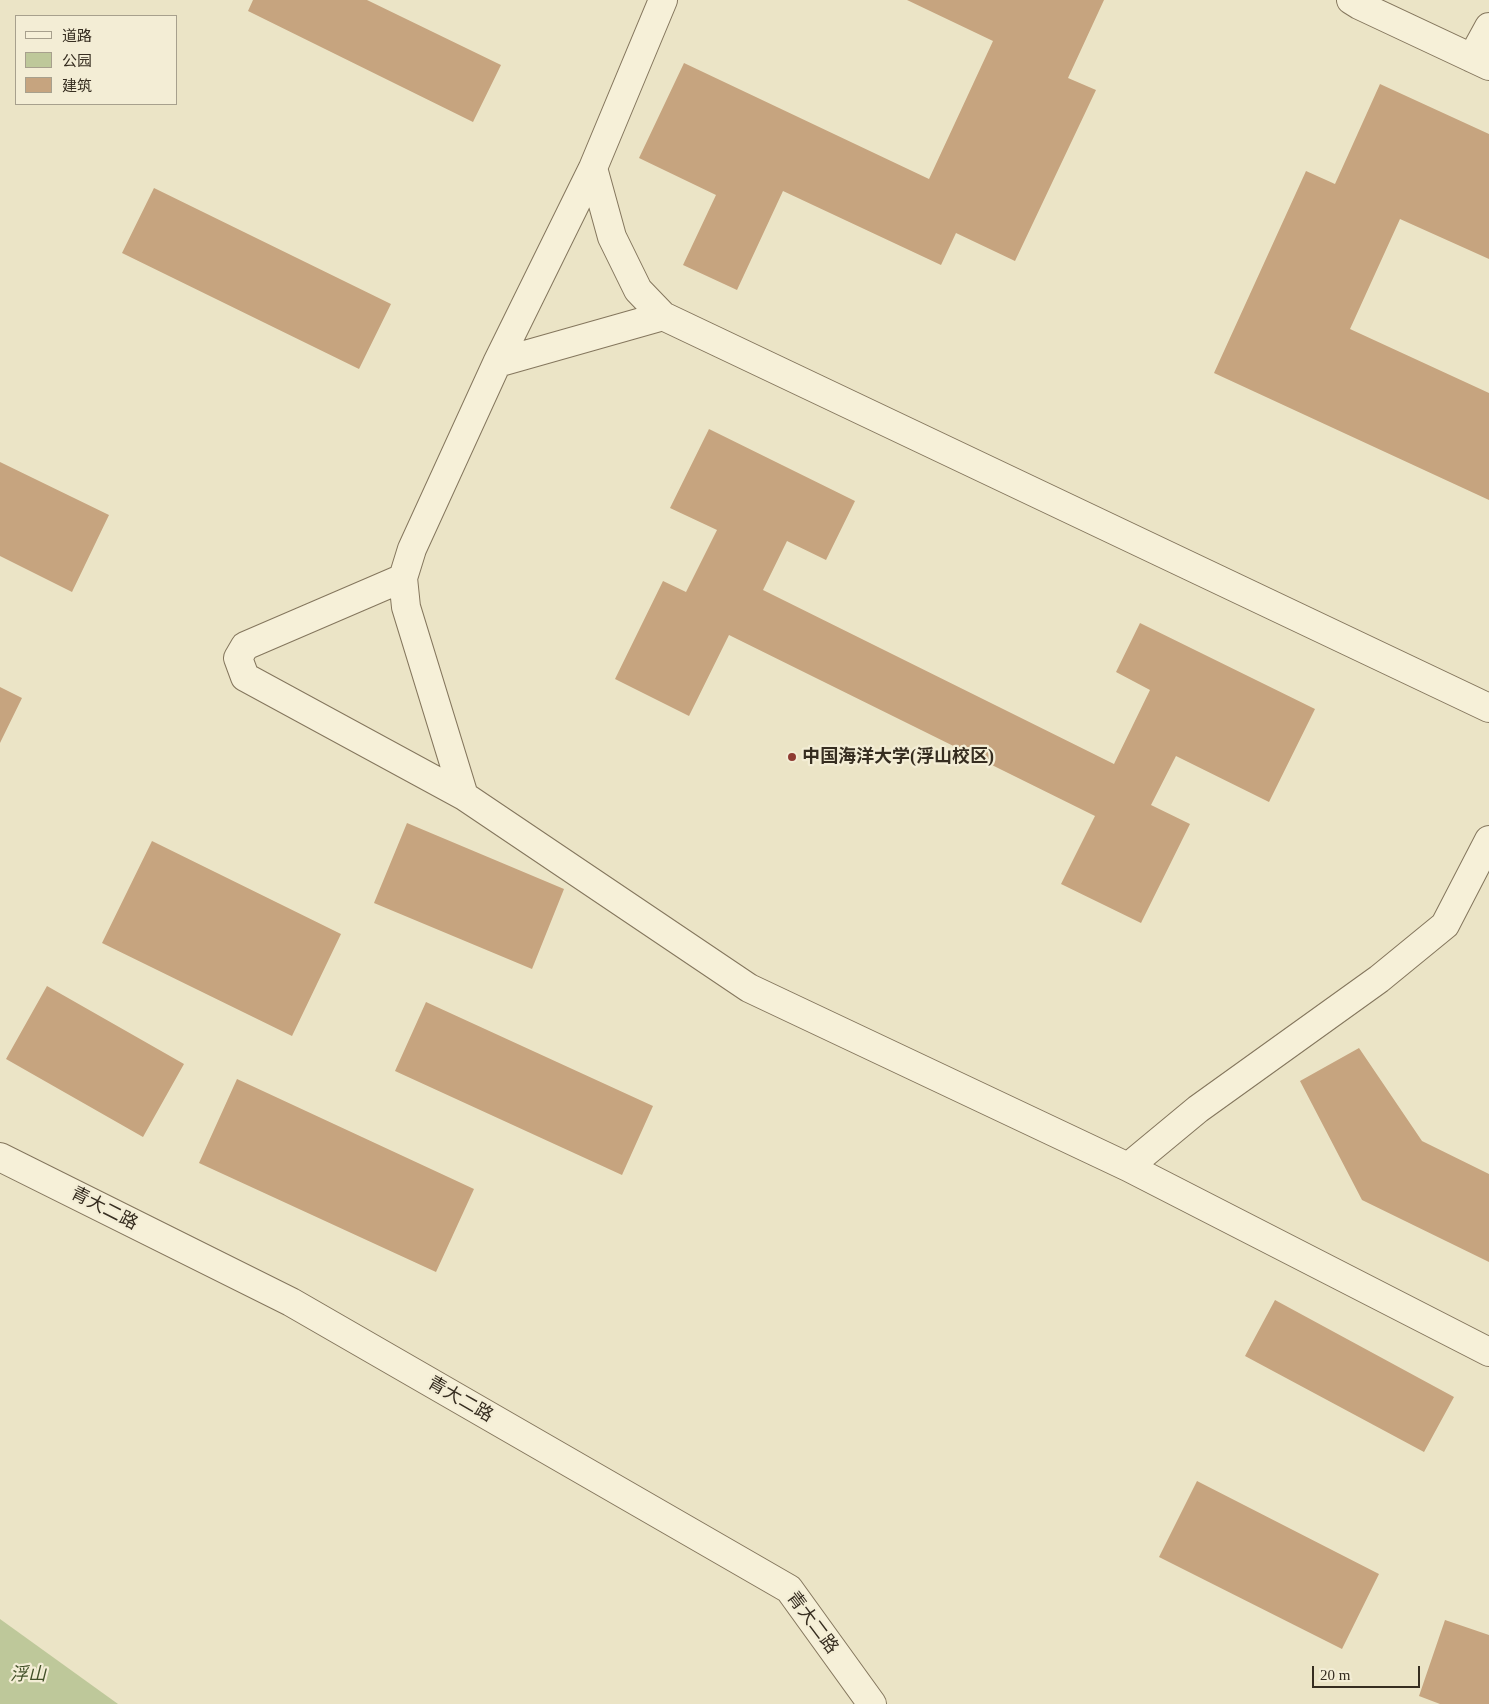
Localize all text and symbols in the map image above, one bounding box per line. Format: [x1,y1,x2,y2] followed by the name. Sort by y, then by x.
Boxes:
[15,15,178,105] legend
[62,28,92,44] text: 道路
[62,53,92,69] text: 公园
[62,78,92,94] text: 建筑
[802,746,994,768] place label: 中国海洋大学(浮山校区)
[786,751,798,763] marker: 中国海洋大学(浮山校区)
[67,1183,141,1235] street label: 青大二路
[423,1373,497,1427] street label: 青大二路
[782,1588,842,1658] street label: 青大二路
[1314,1656,1422,1688] scale bar
[10,1664,46,1686] park label: 浮山
[1320,1667,1350,1683] text: 20 m

